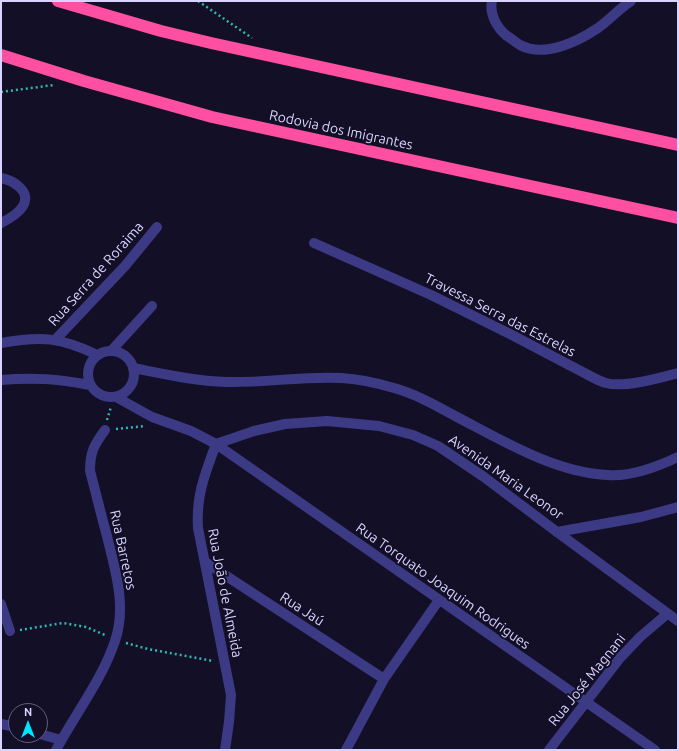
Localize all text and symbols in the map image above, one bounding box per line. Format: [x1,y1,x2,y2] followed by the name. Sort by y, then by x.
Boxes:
[268,107,414,153] street label: Rodovia dos Imigrantes
[45,218,147,330] street label: Rua Serra de Roraima
[422,270,578,360] street label: Travessa Serra das Estrelas
[445,431,567,523] street label: Avenida Maria Leonor
[106,509,140,591] street label: Rua Barretos
[353,519,533,653] street label: Rua Torquato Joaquim Rodrigues
[204,527,246,659] street label: Rua João de Almeida
[277,589,327,629] street label: Rua Jaú
[545,631,629,729] street label: Rua José Magnani
[8,703,48,743] north arrow
[24,706,32,718] text: N

